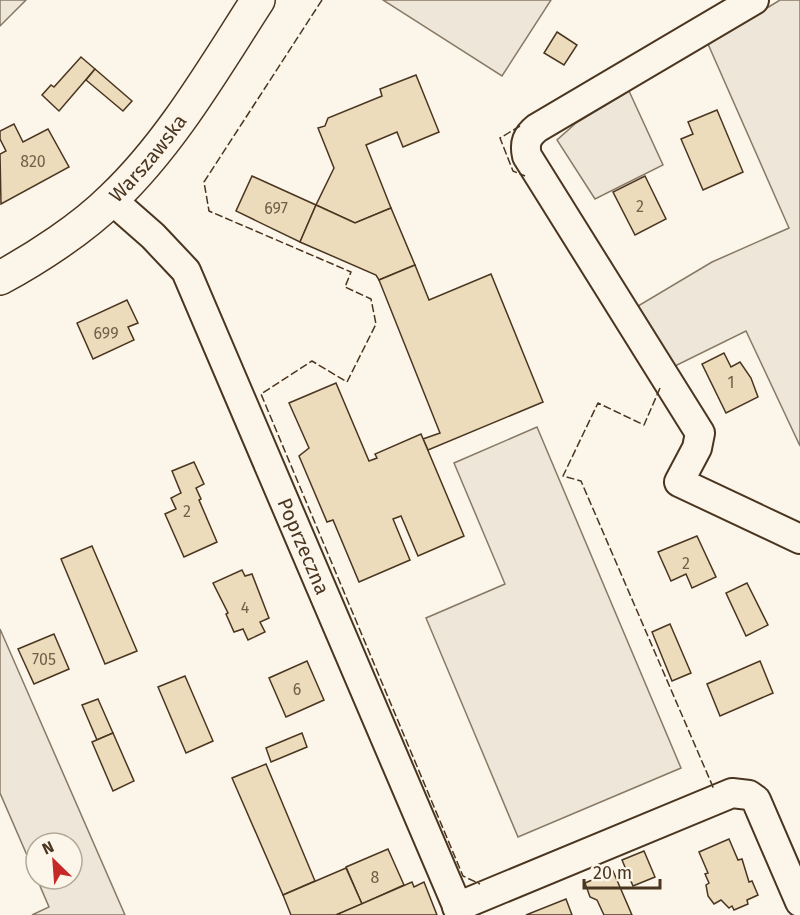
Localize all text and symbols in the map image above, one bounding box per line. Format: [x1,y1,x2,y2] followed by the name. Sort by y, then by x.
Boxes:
[104,110,192,207] street label: Warszawska
[20,152,46,171] house number: 820
[636,197,644,216] house number: 2
[264,199,288,218] house number: 697
[93,324,119,343] house number: 699
[728,373,734,392] house number: 1
[272,494,335,598] street label: Poprzeczna
[183,502,191,521] house number: 2
[682,554,690,573] house number: 2
[241,598,250,617] house number: 4
[32,650,56,669] house number: 705
[293,680,301,699] house number: 6
[24,831,84,891] north arrow
[39,837,57,859] text: N
[584,852,660,890] scale bar
[593,862,632,884] text: 20 m
[371,868,380,887] house number: 8

